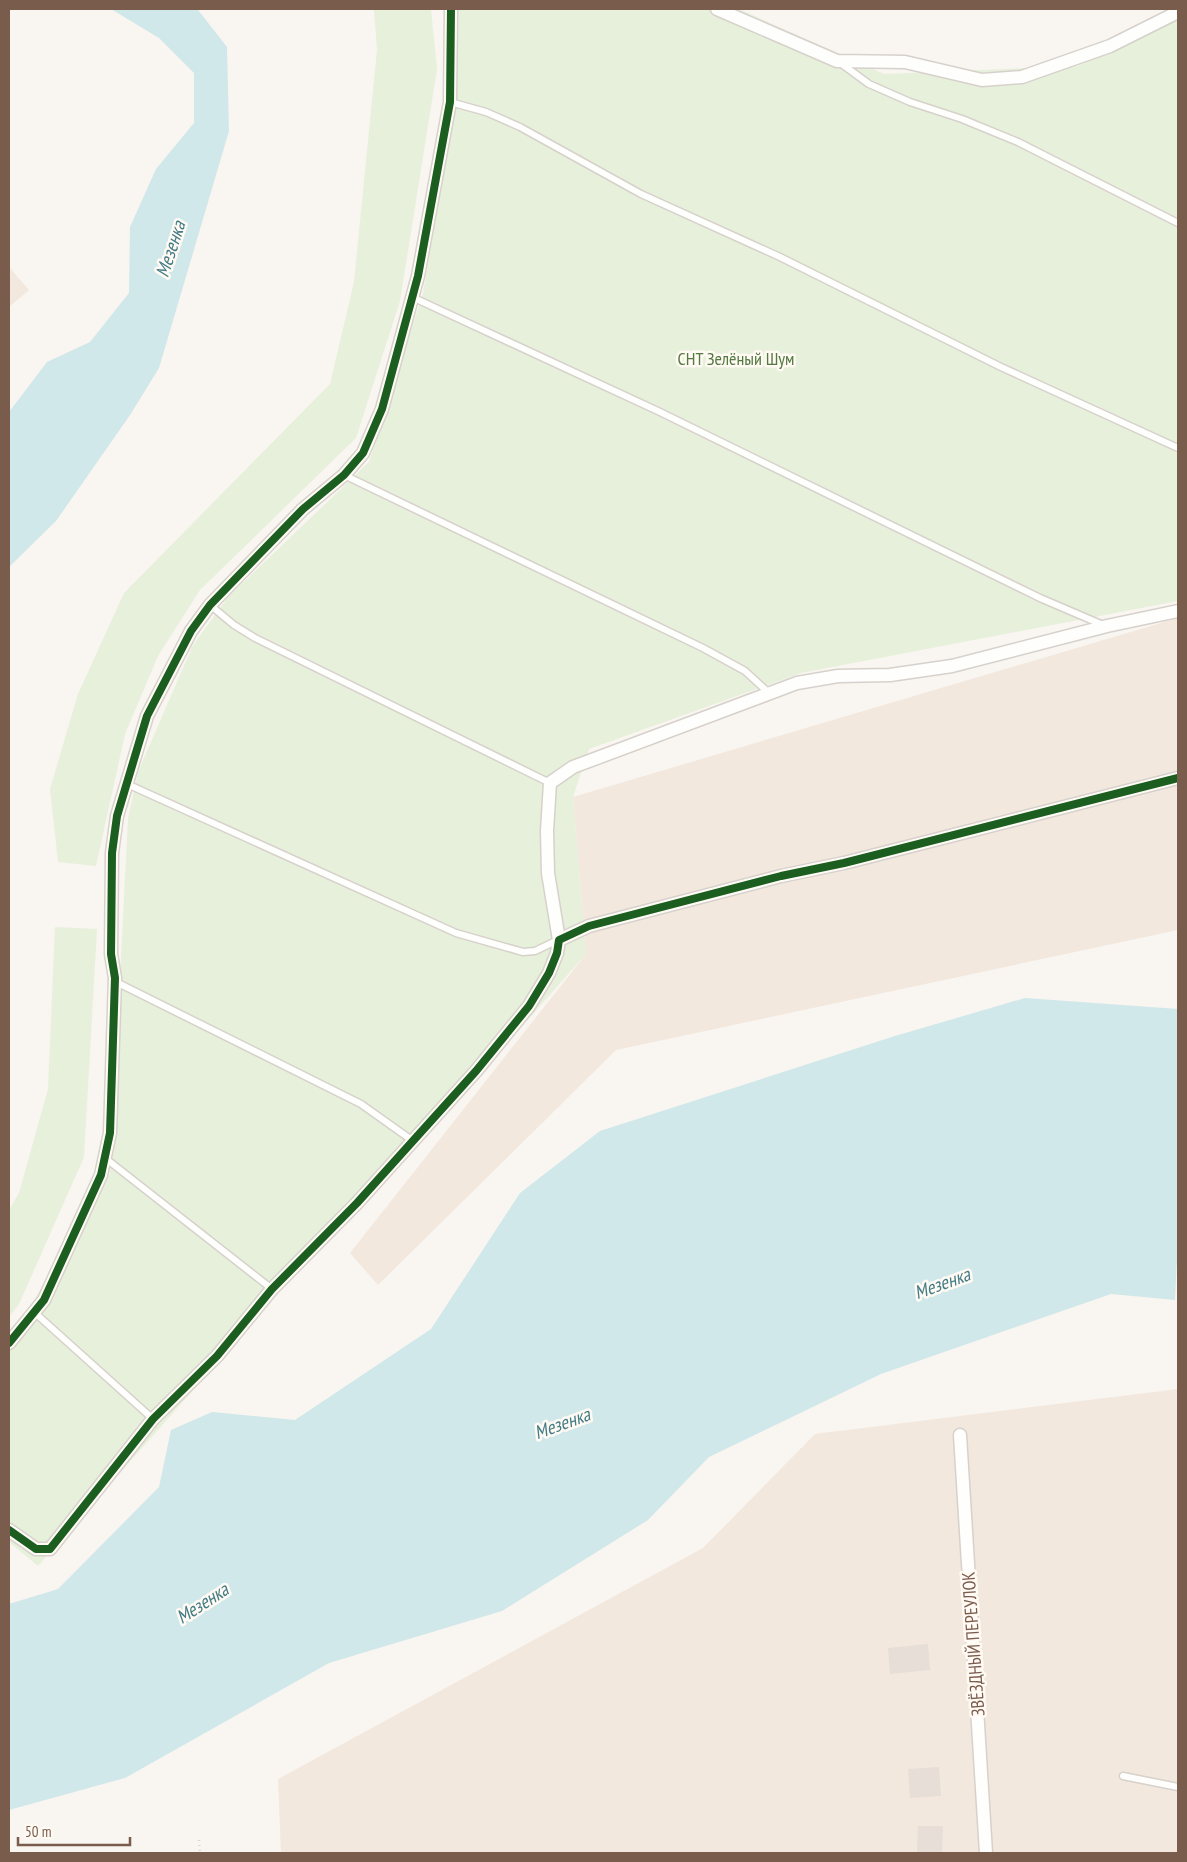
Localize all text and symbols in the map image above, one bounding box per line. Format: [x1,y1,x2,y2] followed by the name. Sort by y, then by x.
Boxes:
[150,217,191,280] water label: Мезенка
[678,347,794,370] park label: СНТ Зелёный Шум
[911,1261,975,1304] water label: Мезенка
[531,1401,595,1444] water label: Мезенка
[956,1571,990,1717] street label: ЗВЁЗДНЫЙ ПЕРЕУЛОК
[171,1576,234,1629] water label: Мезенка
[18,1814,130,1846] scale bar
[25,1822,51,1841] text: 50 m

